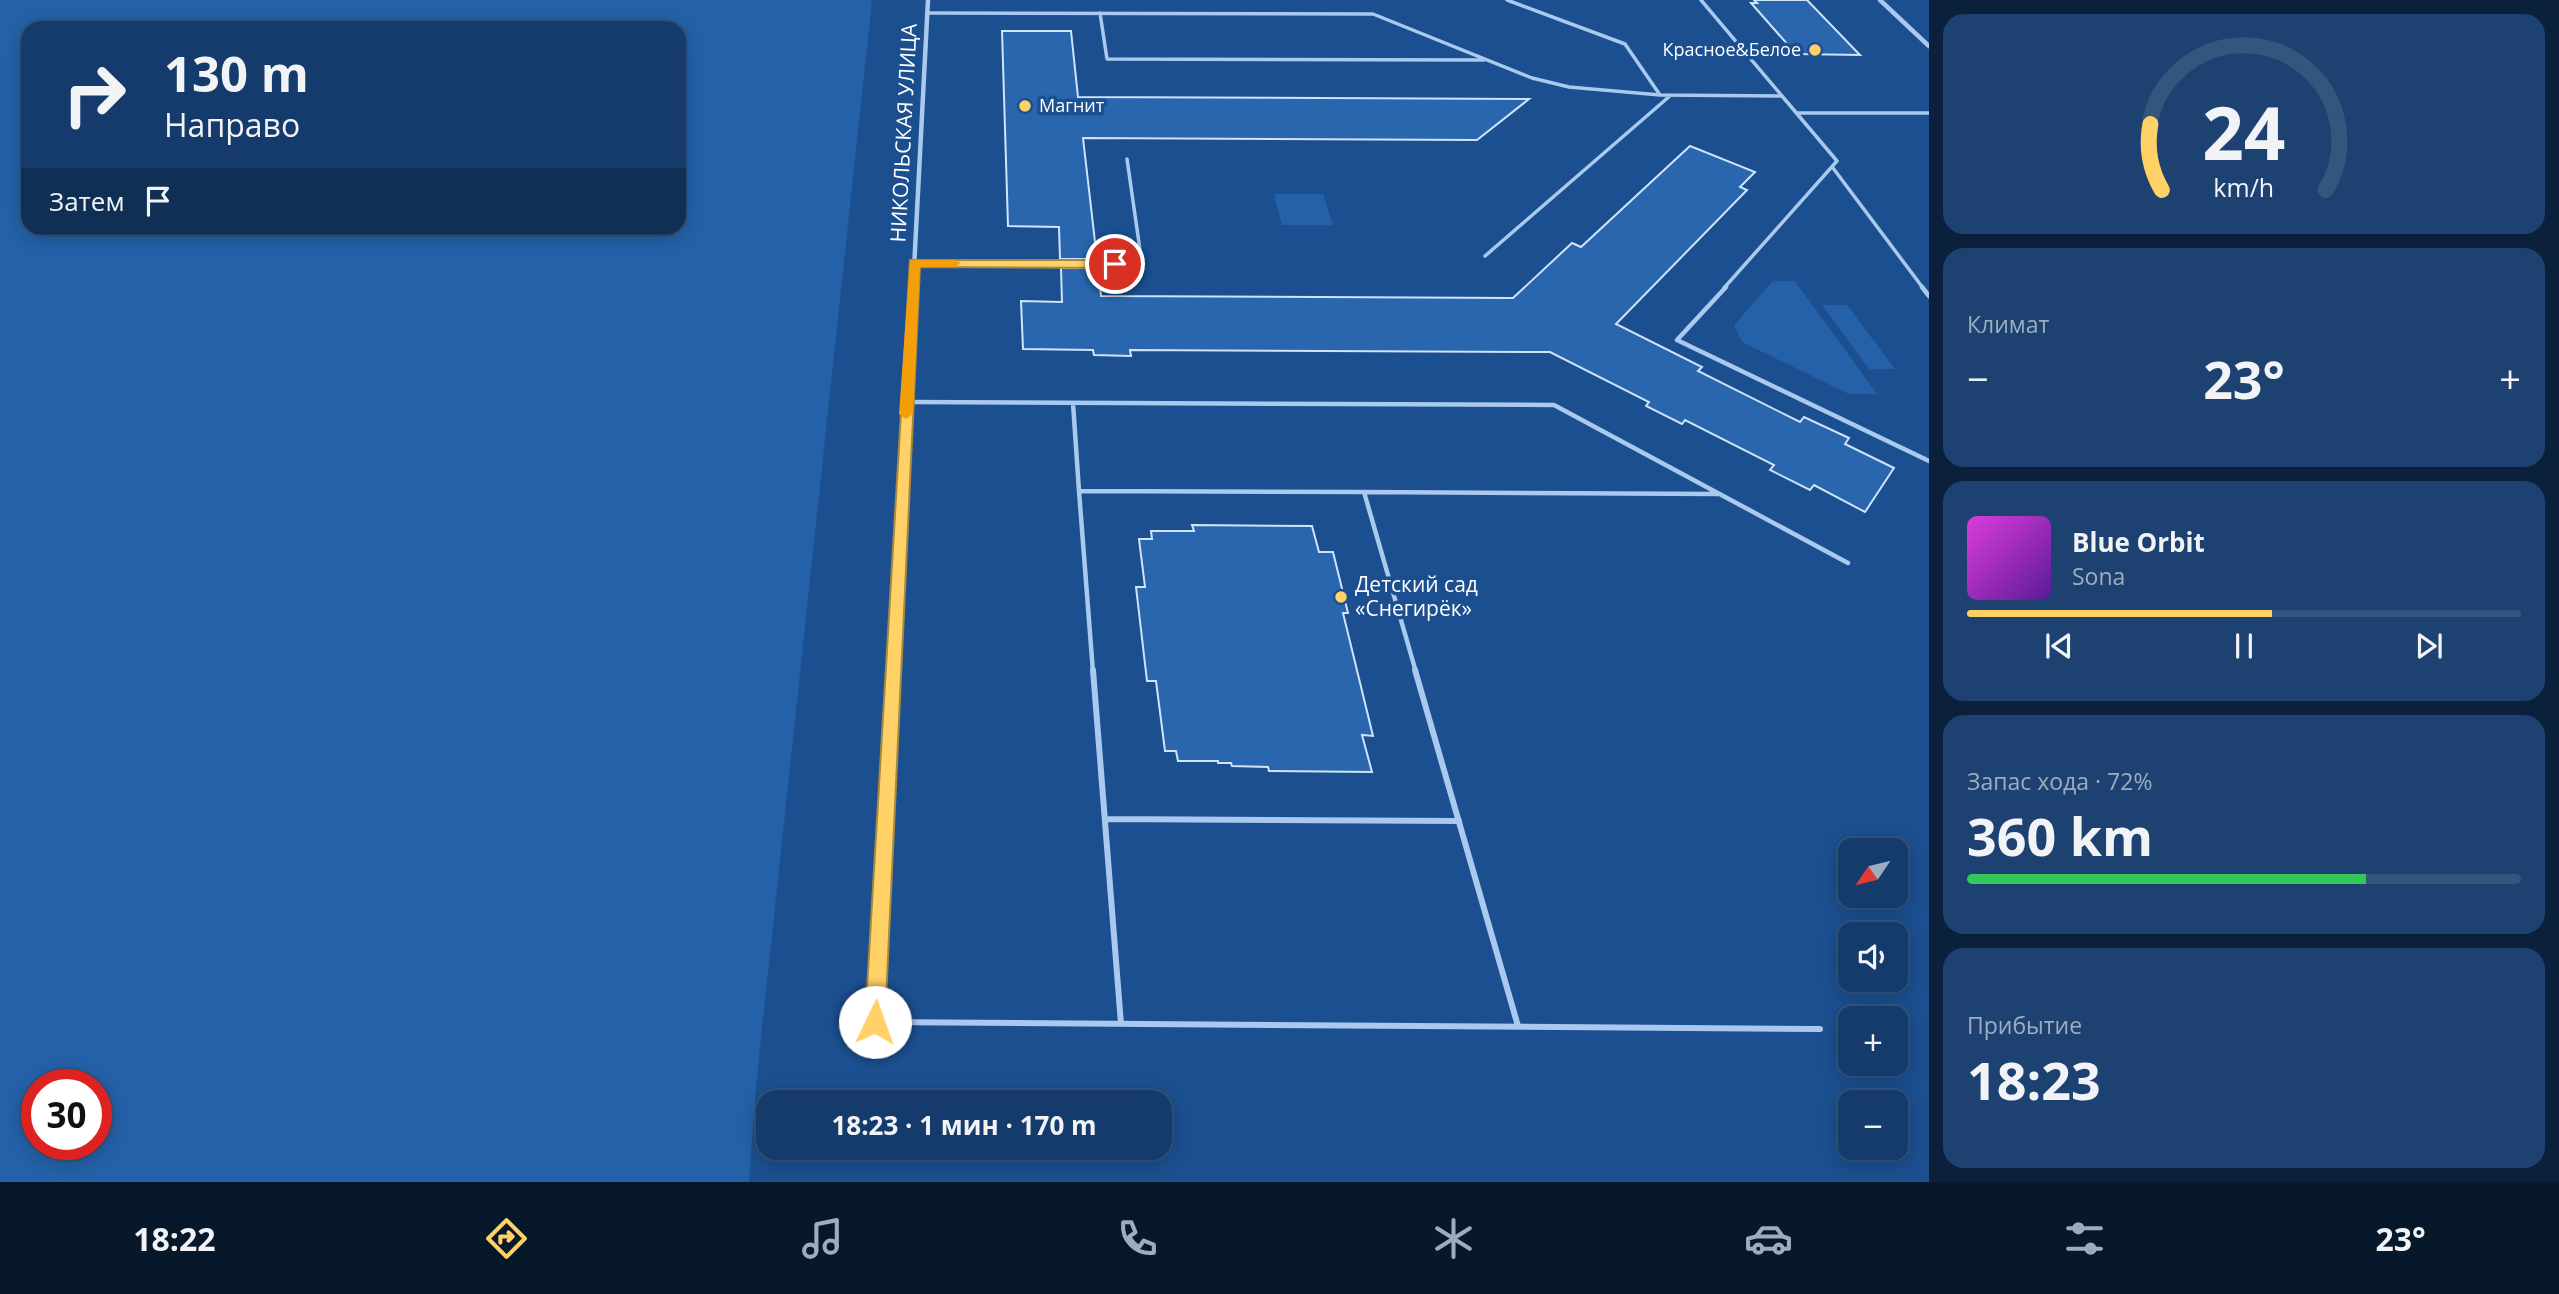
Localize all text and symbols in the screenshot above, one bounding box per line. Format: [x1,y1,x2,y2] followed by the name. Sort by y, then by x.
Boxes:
[883,22,923,243] street label: НИКОЛЬСКАЯ УЛИЦА
[1663,37,1801,61] place label: Красное&Белое
[164,40,309,106] text: 130 m
[1807,42,1823,58] marker: Красное&Белое
[49,49,140,140] icon: right
[2202,82,2286,181] text: 24
[1039,93,1105,117] place label: Магнит
[1017,98,1033,114] marker: Магнит
[164,103,300,146] text: Направо
[2214,170,2274,204] text: km/h
[139,182,177,220] icon: arrive
[49,183,125,219] text: Затем
[1085,234,1145,294] pin
[1096,245,1134,283] icon: arrive
[1967,308,2049,340] text: Климат
[2203,343,2285,414] text: 23°
[1967,352,1989,404] text: −
[2499,352,2521,404] text: +
[2072,524,2205,560] text: Blue Orbit
[2072,560,2125,592] text: Sona
[1355,570,1478,622] place label: Детский сад «Снегирёк»
[1333,589,1349,605] marker: Детский сад «Снегирёк»
[2040,627,2078,665] icon: previous
[2225,627,2263,665] icon: pause
[2410,627,2448,665] icon: next
[1967,765,2152,797] text: Запас хода · 72%
[1967,800,2153,871] text: 360 km
[1838,838,1908,908] north arrow
[1838,838,1908,1160] map controls
[1838,922,1908,992] button: sound
[838,985,912,1059] position arrow
[1838,1006,1908,1076] button: +
[1967,1009,2082,1041] text: Прибытие
[1967,1044,2101,1115] text: 18:23
[21,1069,112,1160] speed limit sign: 30
[1838,1090,1908,1160] button: −
[831,1107,1097,1143] text: 18:23 · 1 мин · 170 m
[482,1214,531,1263] icon: directions
[798,1214,847,1263] icon: music
[1113,1214,1162,1263] icon: phone
[1429,1214,1478,1263] icon: climate
[1744,1214,1793,1263] icon: car
[2060,1214,2109,1263] icon: filters
[133,1217,216,1260] text: 18:22
[2375,1217,2426,1260] text: 23°

